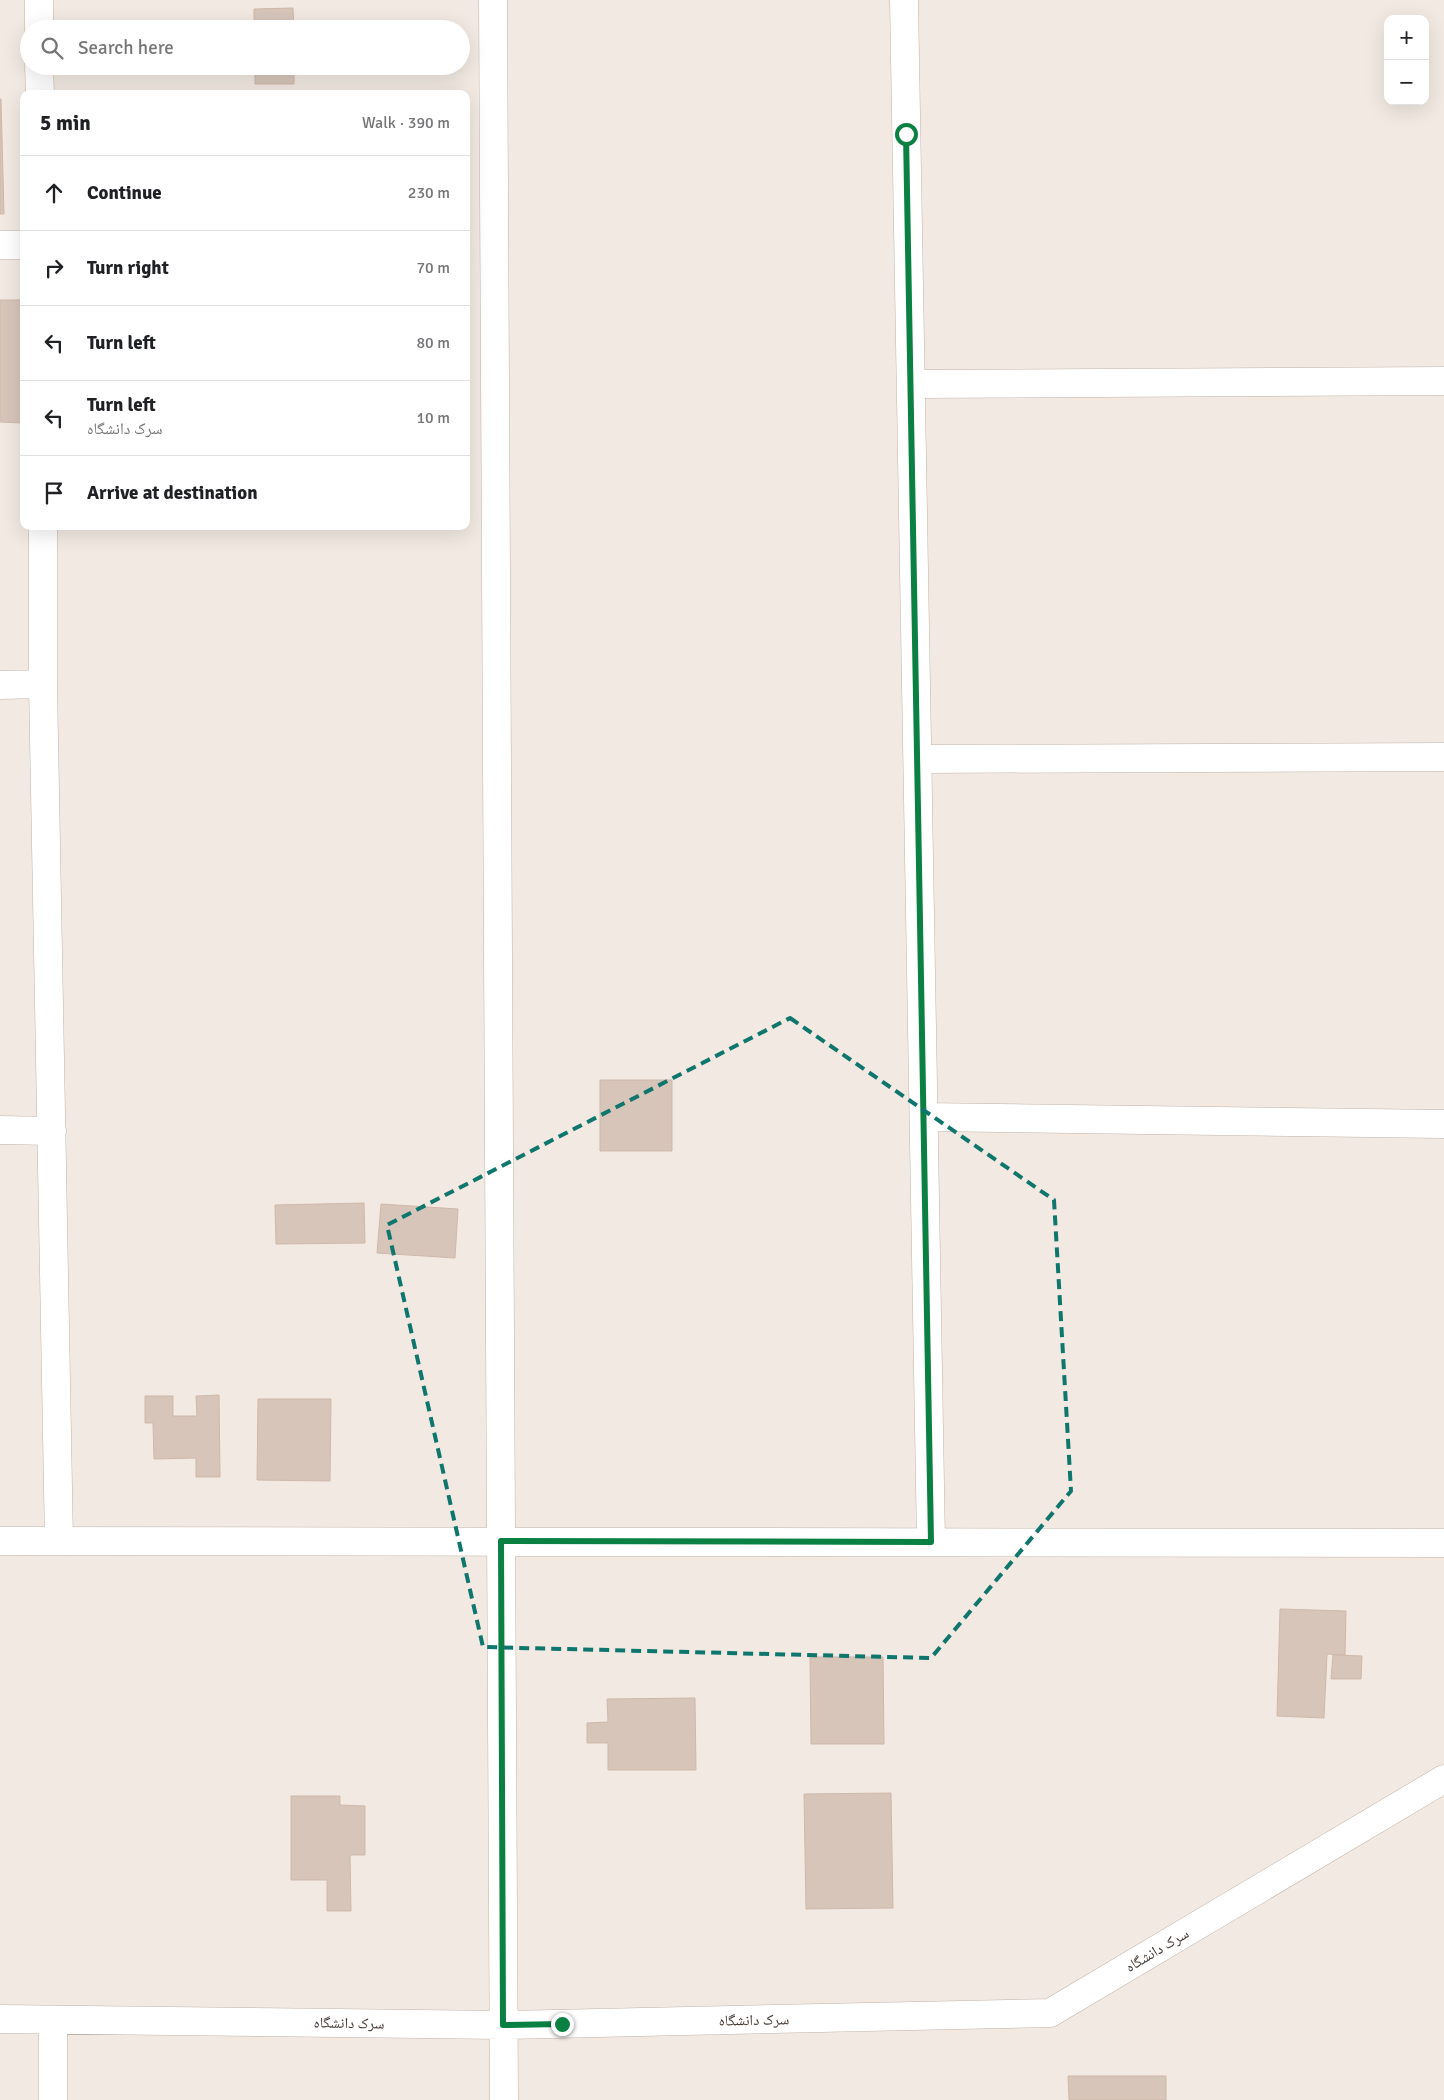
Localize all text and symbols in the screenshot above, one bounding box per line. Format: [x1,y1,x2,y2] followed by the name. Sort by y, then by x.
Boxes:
[1384,15,1429,105] map controls
[1384,15,1429,60] button: +
[20,20,470,75] search box
[38,34,66,62] icon: search
[78,36,174,60] text: Search here
[1384,60,1429,105] button: −
[40,110,91,136] text: 5 min
[362,113,450,133] text: Walk · 390 m
[895,123,918,146] route start
[40,179,68,207] icon: ahead
[87,181,162,205] text: Continue
[408,183,450,203] text: 230 m
[40,254,68,282] icon: right
[87,256,169,280] text: Turn right
[416,258,450,278] text: 70 m
[40,329,68,357] icon: left
[87,331,156,355] text: Turn left
[416,333,450,353] text: 80 m
[87,393,156,417] text: Turn left
[40,404,68,432] icon: left
[416,408,450,428] text: 10 m
[87,419,162,439] text: سرک دانشگاه
[40,479,68,507] icon: arrive
[87,481,258,505] text: Arrive at destination
[1122,1924,1192,1976] street label: سرک دانشگاه
[718,2010,790,2030] street label: سرک دانشگاه
[313,2013,385,2033] street label: سرک دانشگاه
[551,2013,574,2036] route end

